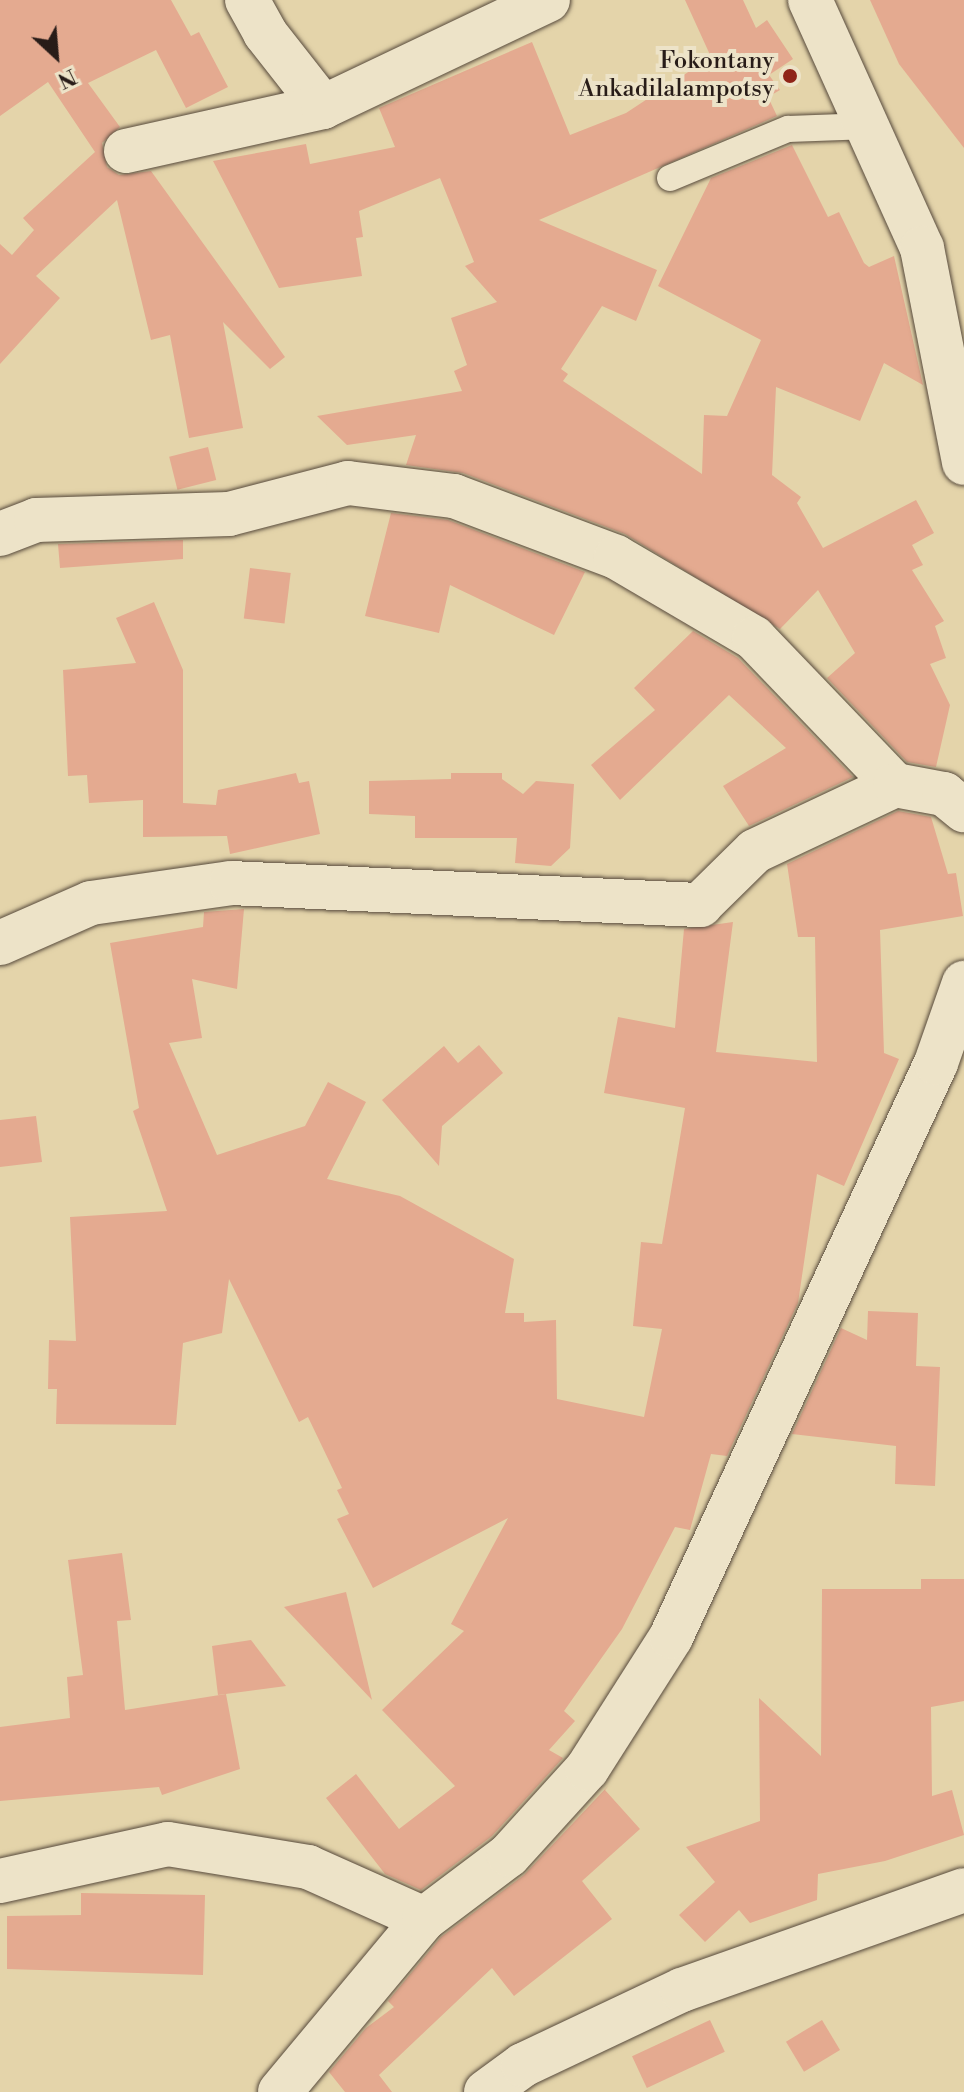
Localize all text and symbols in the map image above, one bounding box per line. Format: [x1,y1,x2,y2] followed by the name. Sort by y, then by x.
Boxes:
[16,16,96,96] north arrow
[578,48,774,104] place label: Fokontany Ankadilalampotsy
[53,62,80,94] text: N
[781,67,799,85] marker: Fokontany Ankadilalampotsy

